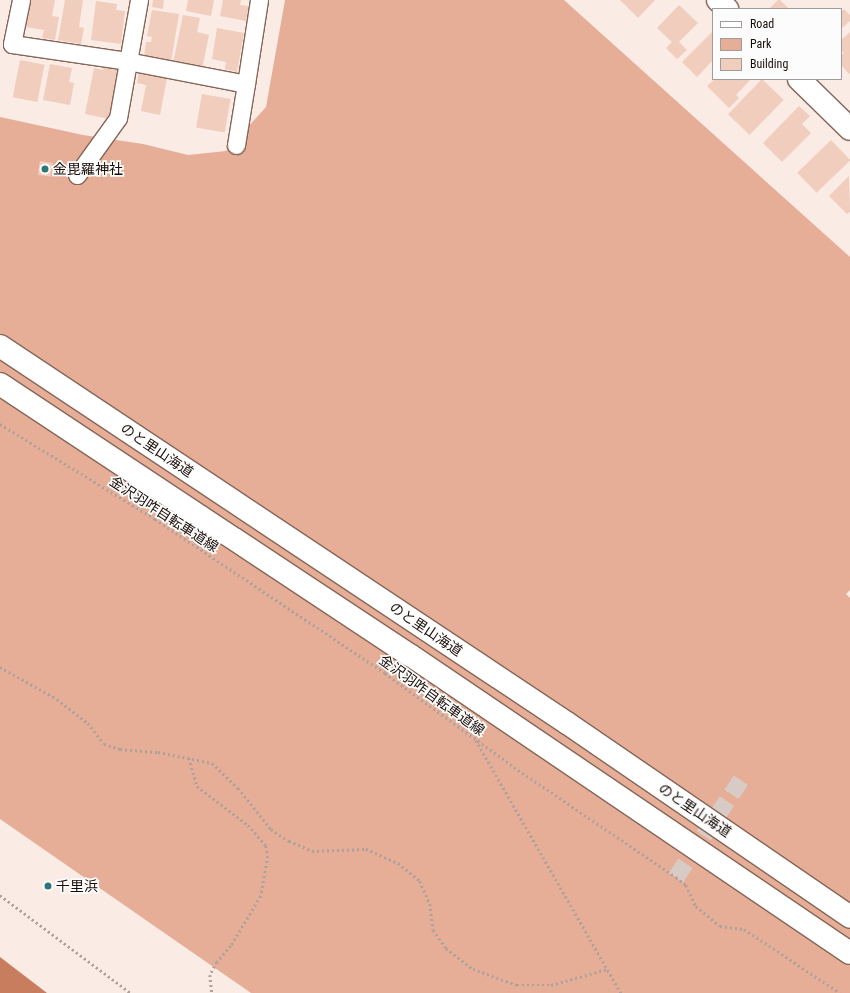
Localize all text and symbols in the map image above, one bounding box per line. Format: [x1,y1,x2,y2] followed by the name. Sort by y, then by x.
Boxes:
[712,8,842,80] legend
[750,17,774,31] text: Road
[750,37,771,51] text: Park
[750,57,788,71] text: Building
[53,161,123,177] place label: 金毘羅神社
[40,164,50,174] marker: 金毘羅神社
[117,420,197,480] street label: のと里山海道
[107,473,221,555] street label: 金沢羽咋自転車道線
[386,599,466,659] street label: のと里山海道
[376,651,488,739] street label: 金沢羽咋自転車道線
[655,780,735,840] street label: のと里山海道
[56,878,98,894] place label: 千里浜
[43,881,53,891] marker: 千里浜

